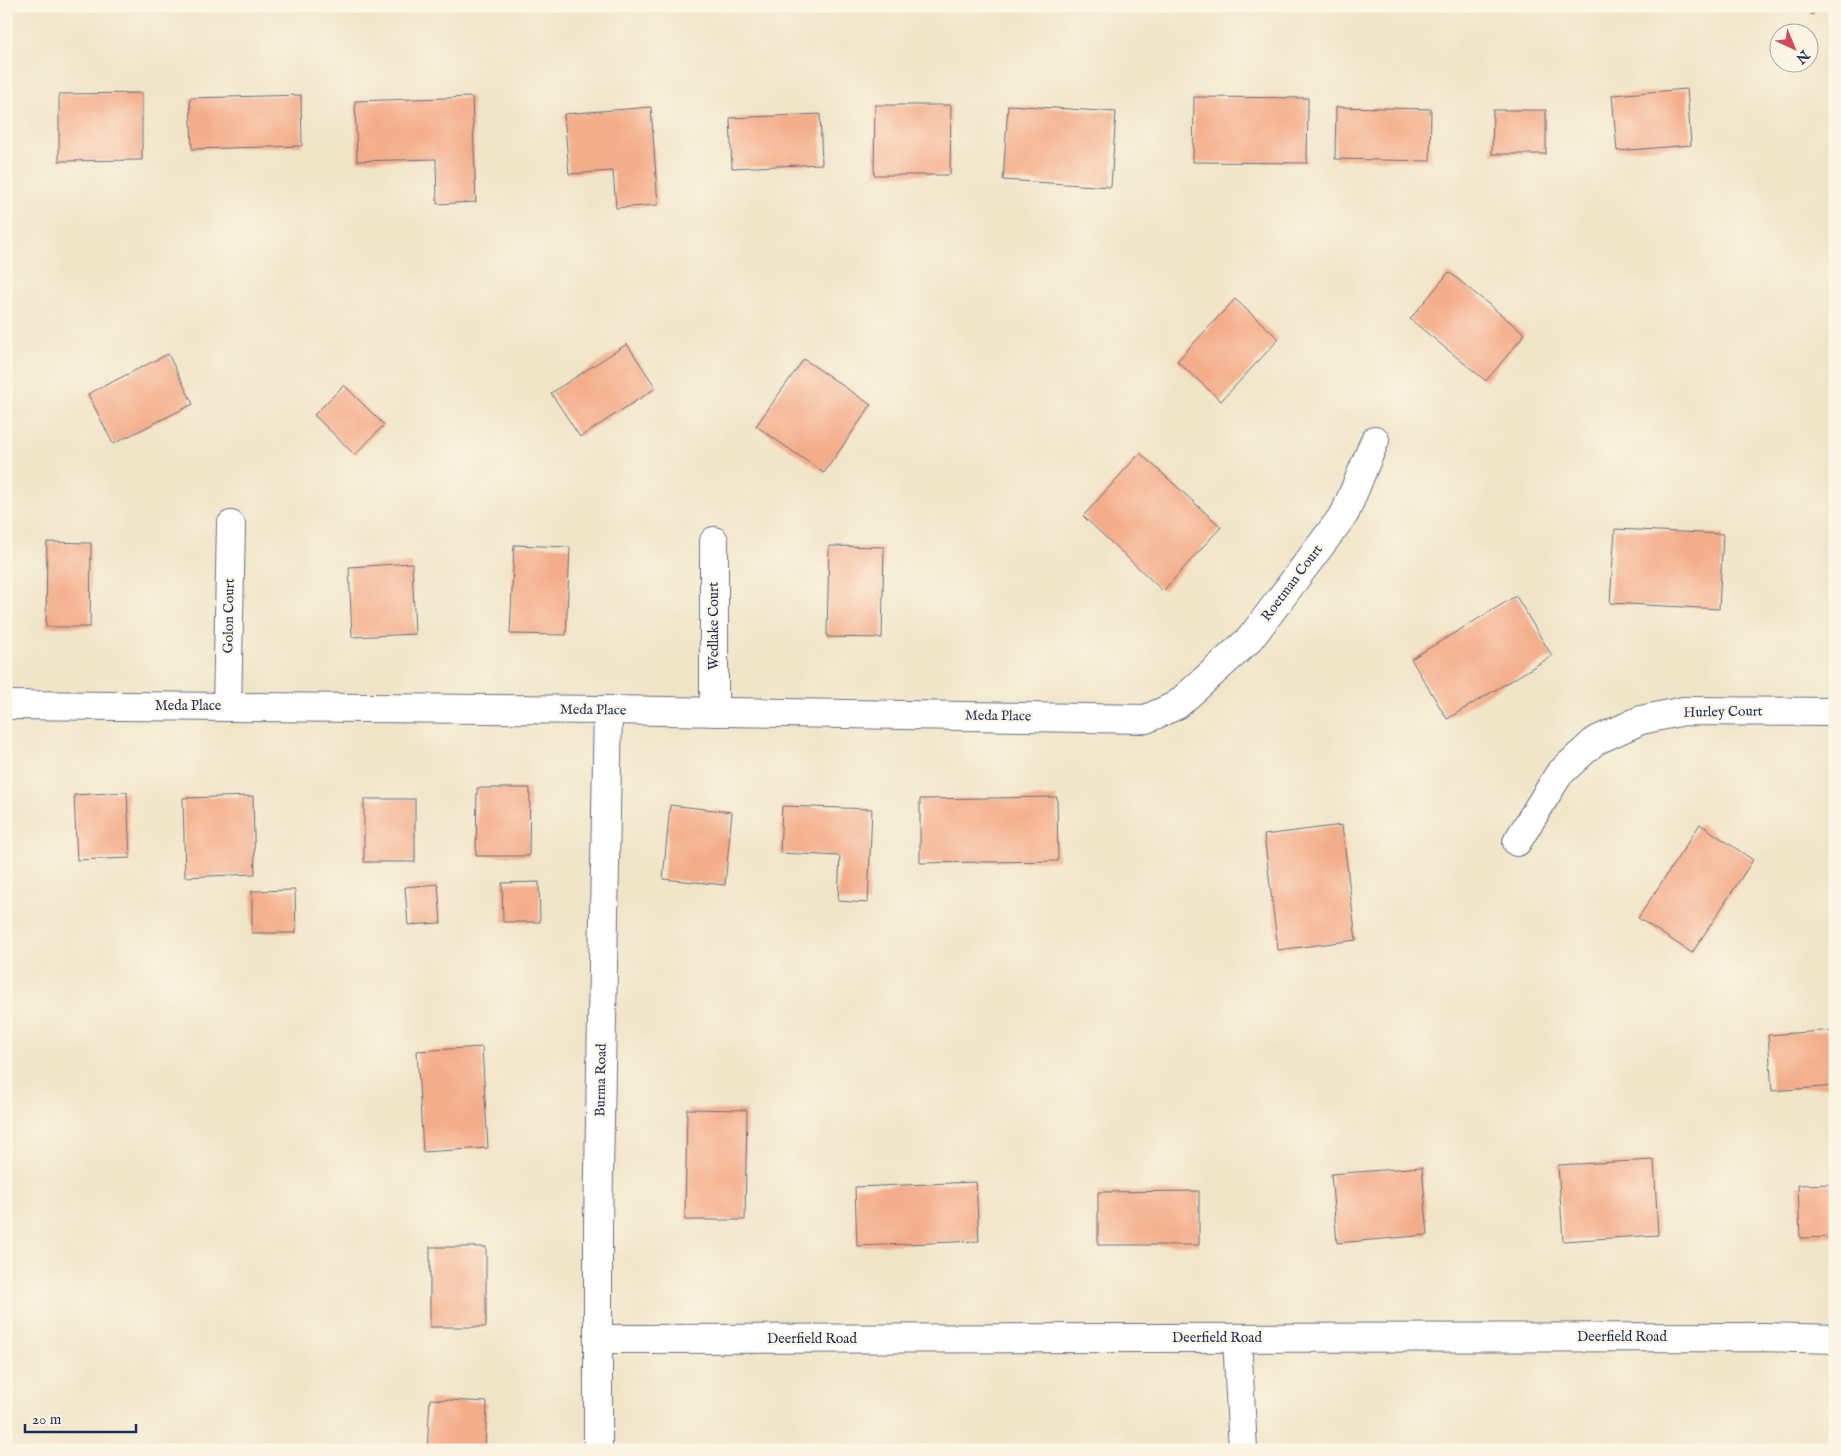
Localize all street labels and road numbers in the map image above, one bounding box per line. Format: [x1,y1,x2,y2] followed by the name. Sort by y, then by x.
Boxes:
[1257,541,1327,625] street label: Roetman Court
[219,578,239,654] street label: Golon Court
[705,582,723,670] street label: Wedlake Court
[155,697,222,715] street label: Meda Place
[560,700,627,720] street label: Meda Place
[1683,702,1763,722] street label: Hurley Court
[965,706,1032,726] street label: Meda Place
[591,1043,611,1117] street label: Burma Road
[1577,1328,1667,1346] street label: Deerfield Road
[1172,1329,1262,1347] street label: Deerfield Road
[767,1330,857,1348] street label: Deerfield Road

